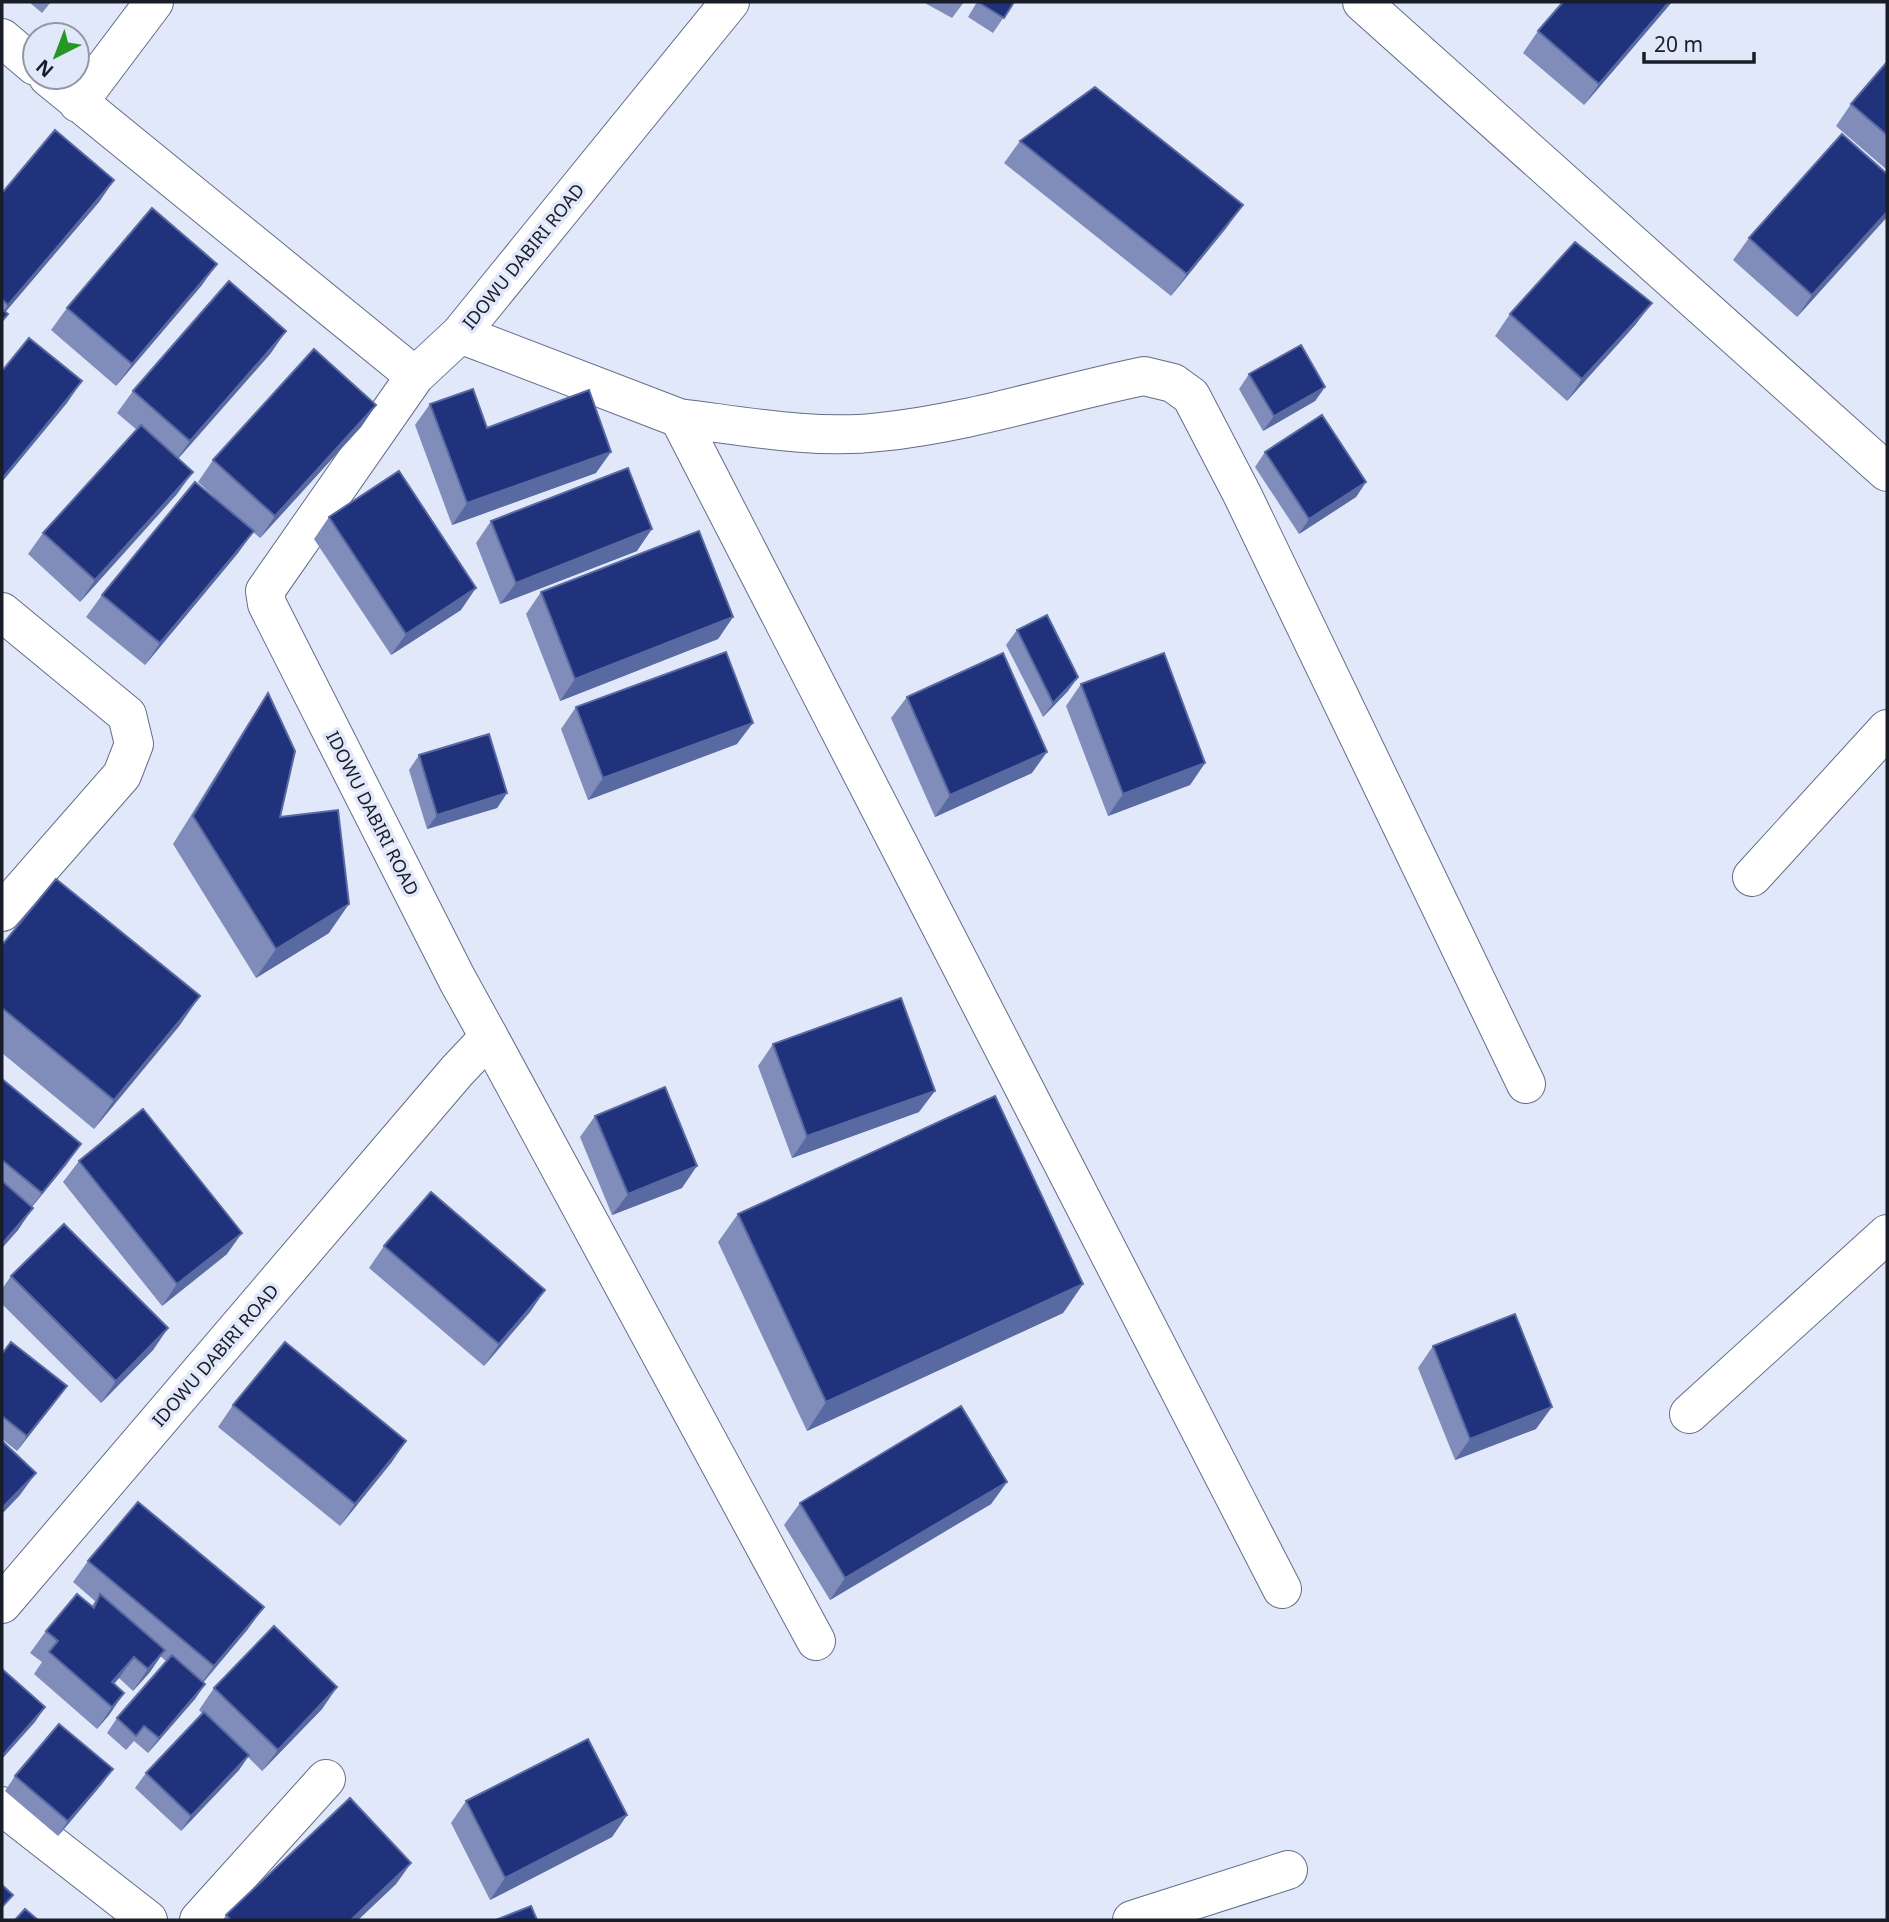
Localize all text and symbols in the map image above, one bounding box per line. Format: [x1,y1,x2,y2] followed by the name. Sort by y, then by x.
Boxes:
[21,21,91,91] north arrow
[1644,21,1754,65] scale bar
[1654,30,1703,58] text: 20 m
[30,54,59,83] text: N
[457,178,589,334] street label: IDOWU DABIRI ROAD
[321,727,425,899] street label: IDOWU DABIRI ROAD
[146,1279,284,1431] street label: IDOWU DABIRI ROAD

